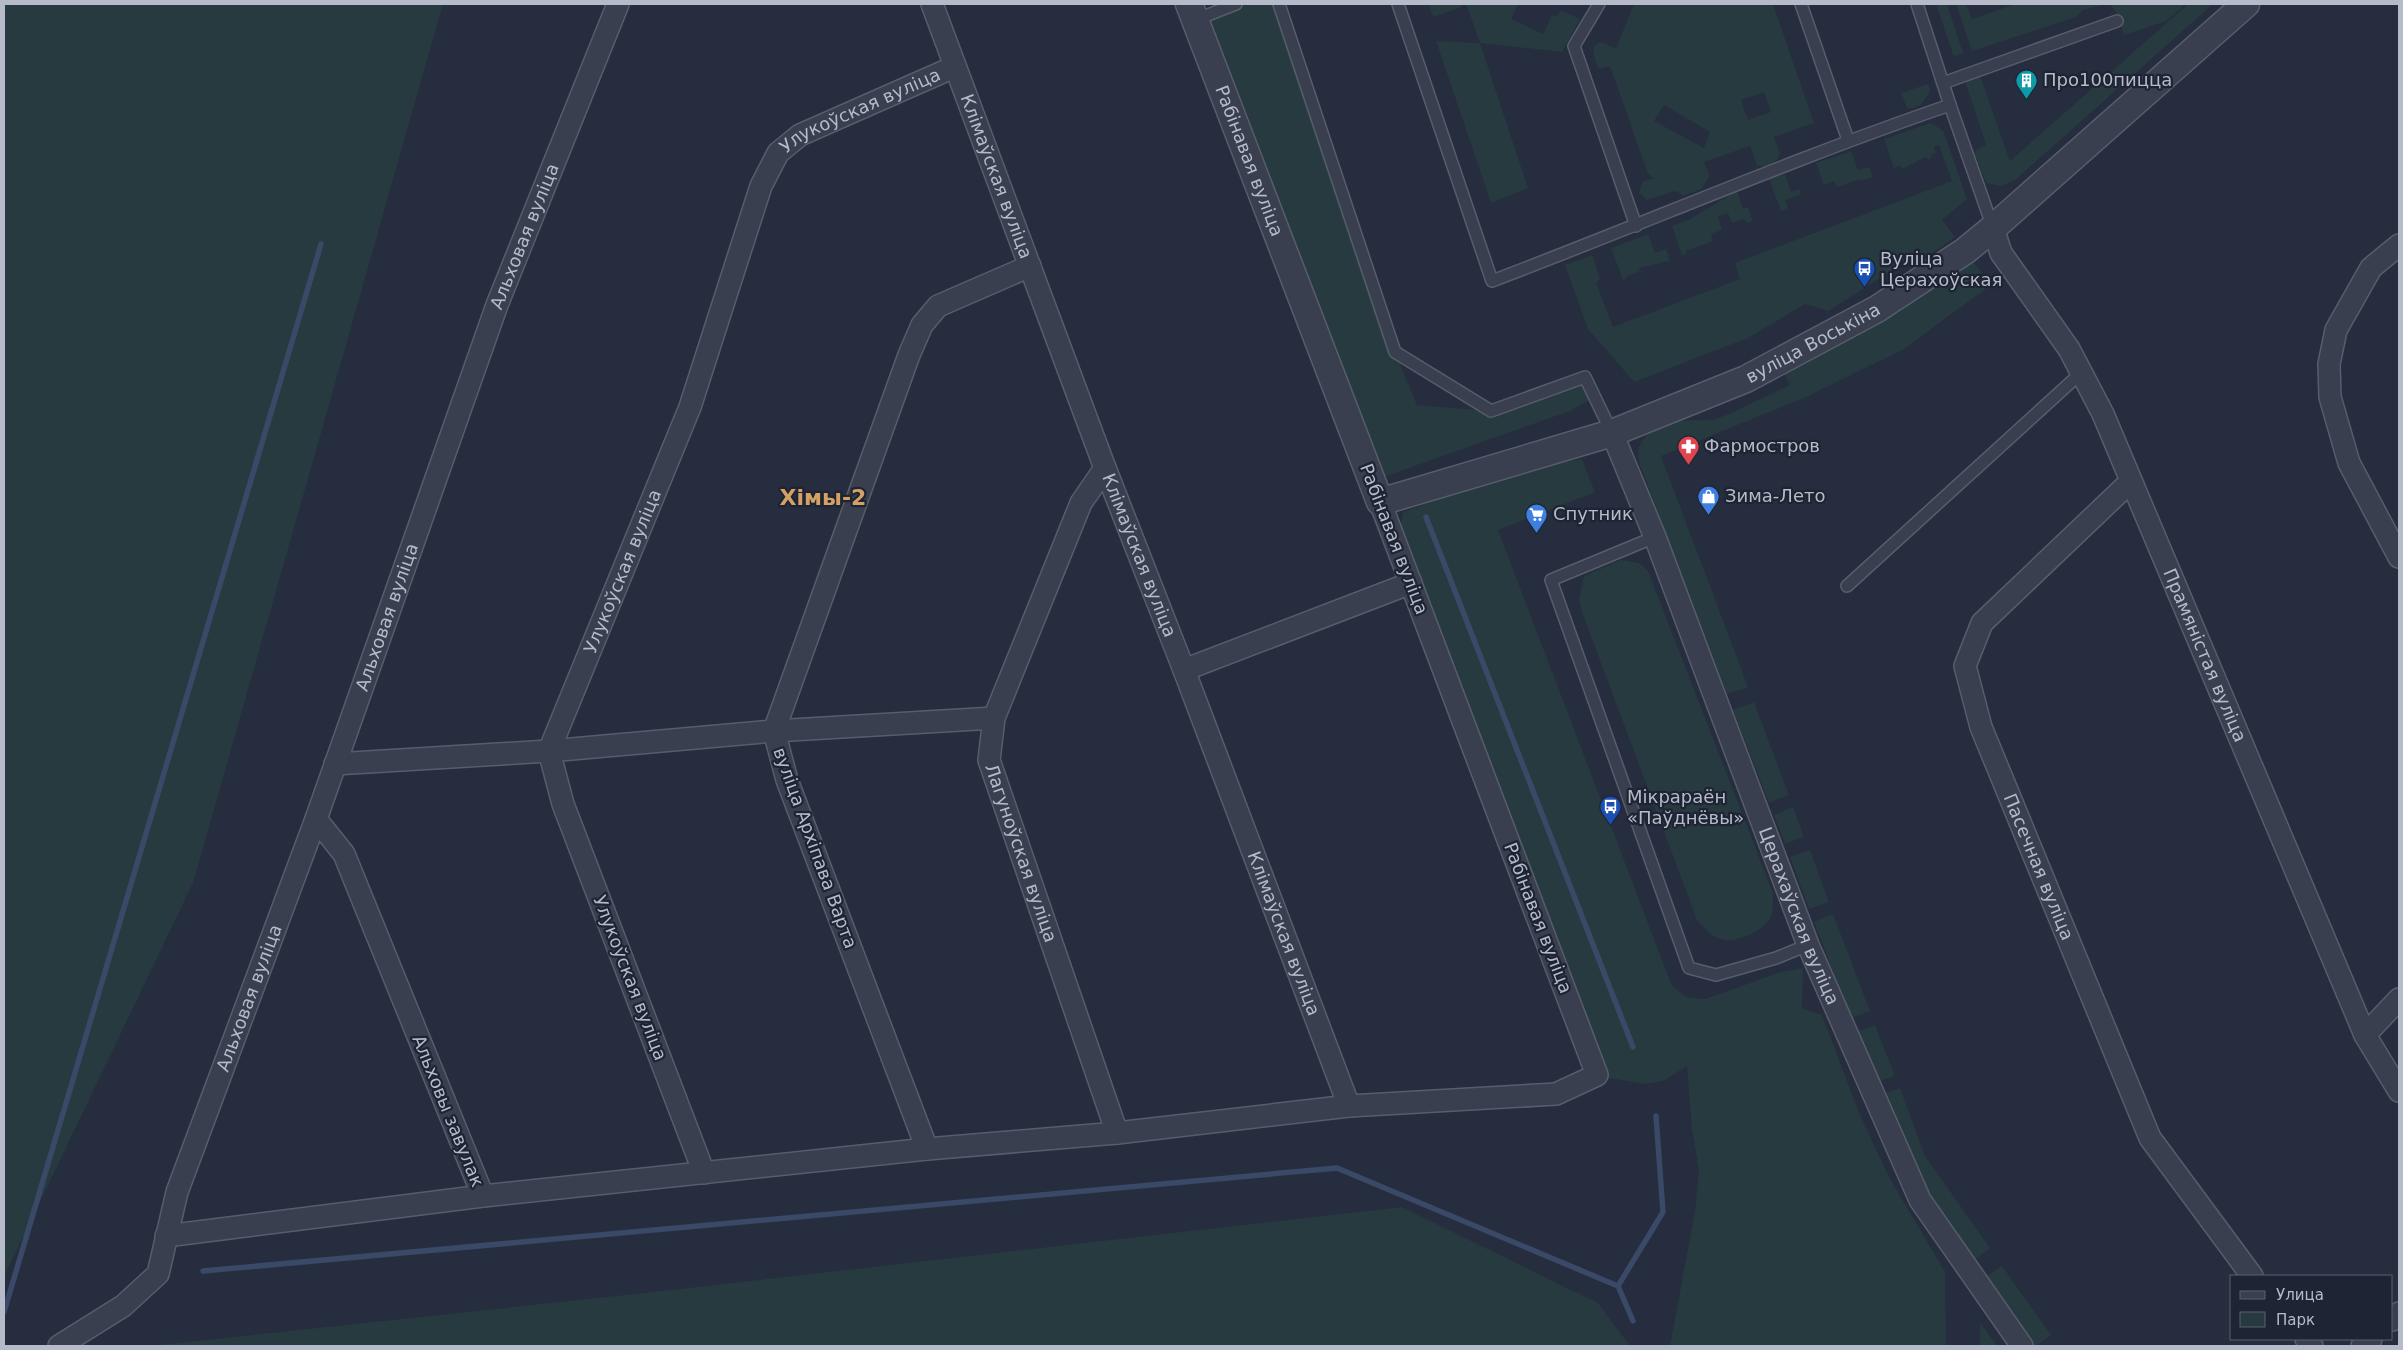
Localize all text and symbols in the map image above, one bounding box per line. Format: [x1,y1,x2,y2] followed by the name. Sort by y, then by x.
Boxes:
[775,63,943,157] street label: Улукоўская вуліца
[2015,68,2039,99] building icon: Про100пицца
[2043,69,2172,90] place label: Про100пицца
[1211,82,1288,239] street label: Рабінавая вуліца
[957,91,1037,261] street label: Клімаўская вуліца
[485,160,563,312] street label: Альховая вуліца
[1880,248,2002,290] place label: Вуліца Церахоўская
[1852,257,1876,288] bus stop icon: Вуліца Церахоўская
[1742,298,1884,387] street label: вуліца Воськіна
[1676,434,1700,465] pharmacy icon: Фармостров
[1704,435,1820,456] place label: Фармостров
[1356,460,1433,617] street label: Рабінавая вуліца
[1098,470,1181,640] street label: Клімаўская вуліца
[1697,484,1721,515] shop icon: Зима-Лето
[780,485,866,510] district label: Хімы-2
[1725,485,1825,506] place label: Зима-Лето
[579,486,665,656] street label: Улукоўская вуліца
[1525,502,1549,533] supermarket icon: Спутник
[1553,503,1633,524] place label: Спутник
[351,540,422,694] street label: Альховая вуліца
[2159,565,2251,745] street label: Прамяністая вуліца
[769,744,862,951] street label: вуліца Архіпава Варта
[981,761,1062,945] street label: Лагуноўская вуліца
[1627,786,1744,828] place label: Мікрараён «Паўднёвы»
[1999,790,2078,943] street label: Пасечная вуліца
[1599,795,1623,826] bus stop icon: Мікрараён «Паўднёвы»
[1755,824,1844,1008] street label: Церахаўская вуліца
[1500,839,1577,996] street label: Рабінавая вуліца
[1244,848,1325,1019] street label: Клімаўская вуліца
[589,892,672,1063] street label: Улукоўская вуліца
[212,921,286,1074] street label: Альховая вуліца
[408,1032,489,1190] street label: Альховы завулак
[2230,1275,2393,1340] legend
[2276,1286,2324,1304] text: Улица
[2276,1311,2315,1329] text: Парк

